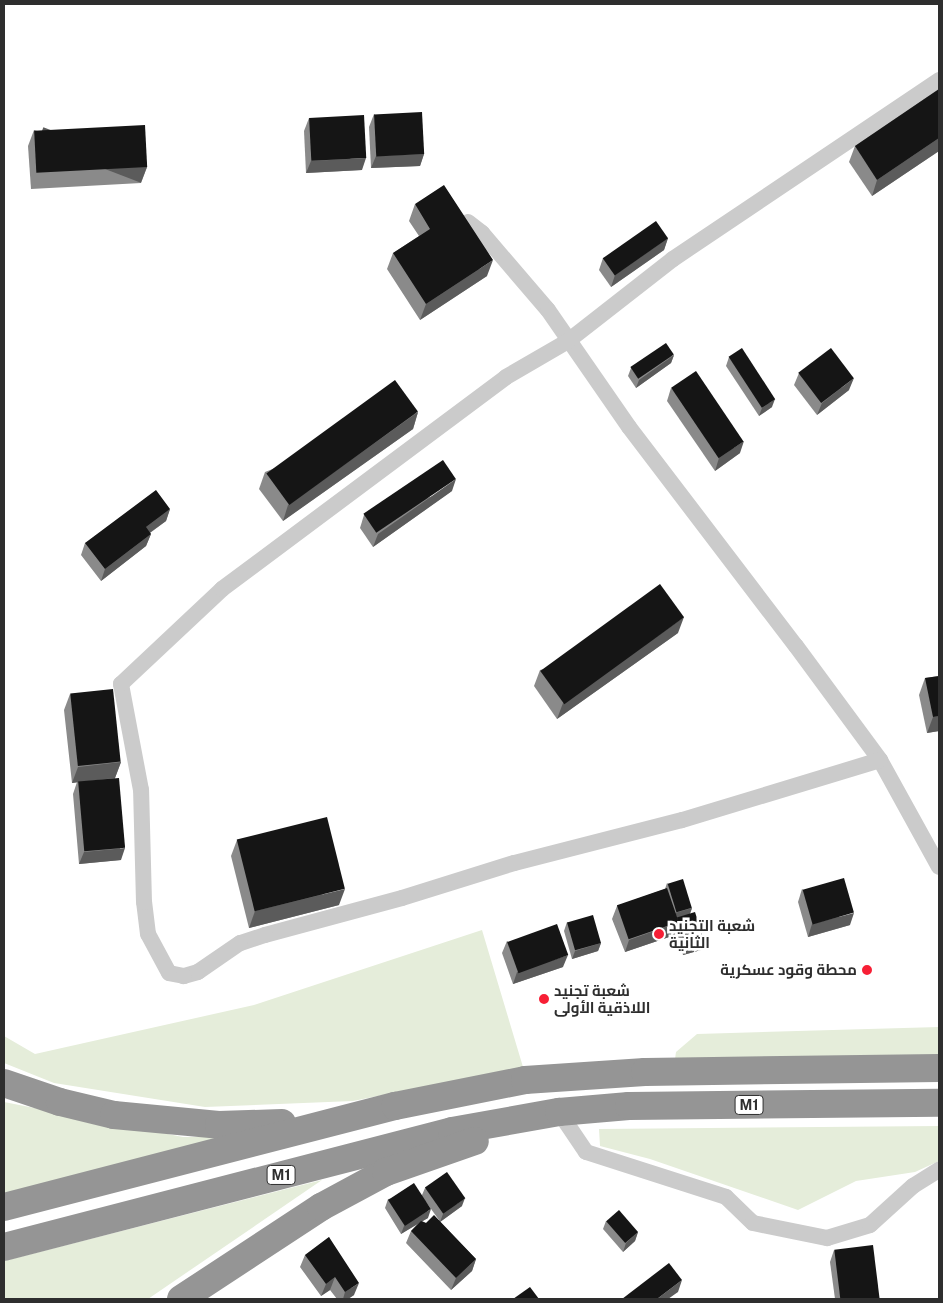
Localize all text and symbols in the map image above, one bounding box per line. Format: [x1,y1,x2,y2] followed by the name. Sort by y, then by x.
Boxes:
[669,916,755,951] place label: شعبة التجنيد الثانية
[653,928,665,940] marker: شعبة التجنيد الثانية
[720,961,857,979] place label: محطة وقود عسكرية
[861,964,873,976] marker: محطة وقود عسكرية
[554,981,651,1016] place label: شعبة تجنيد اللاذقية الأولى
[538,993,550,1005] marker: شعبة تجنيد اللاذقية الأولى
[734,1094,764,1116] road number: M1
[266,1164,296,1186] road number: M1

